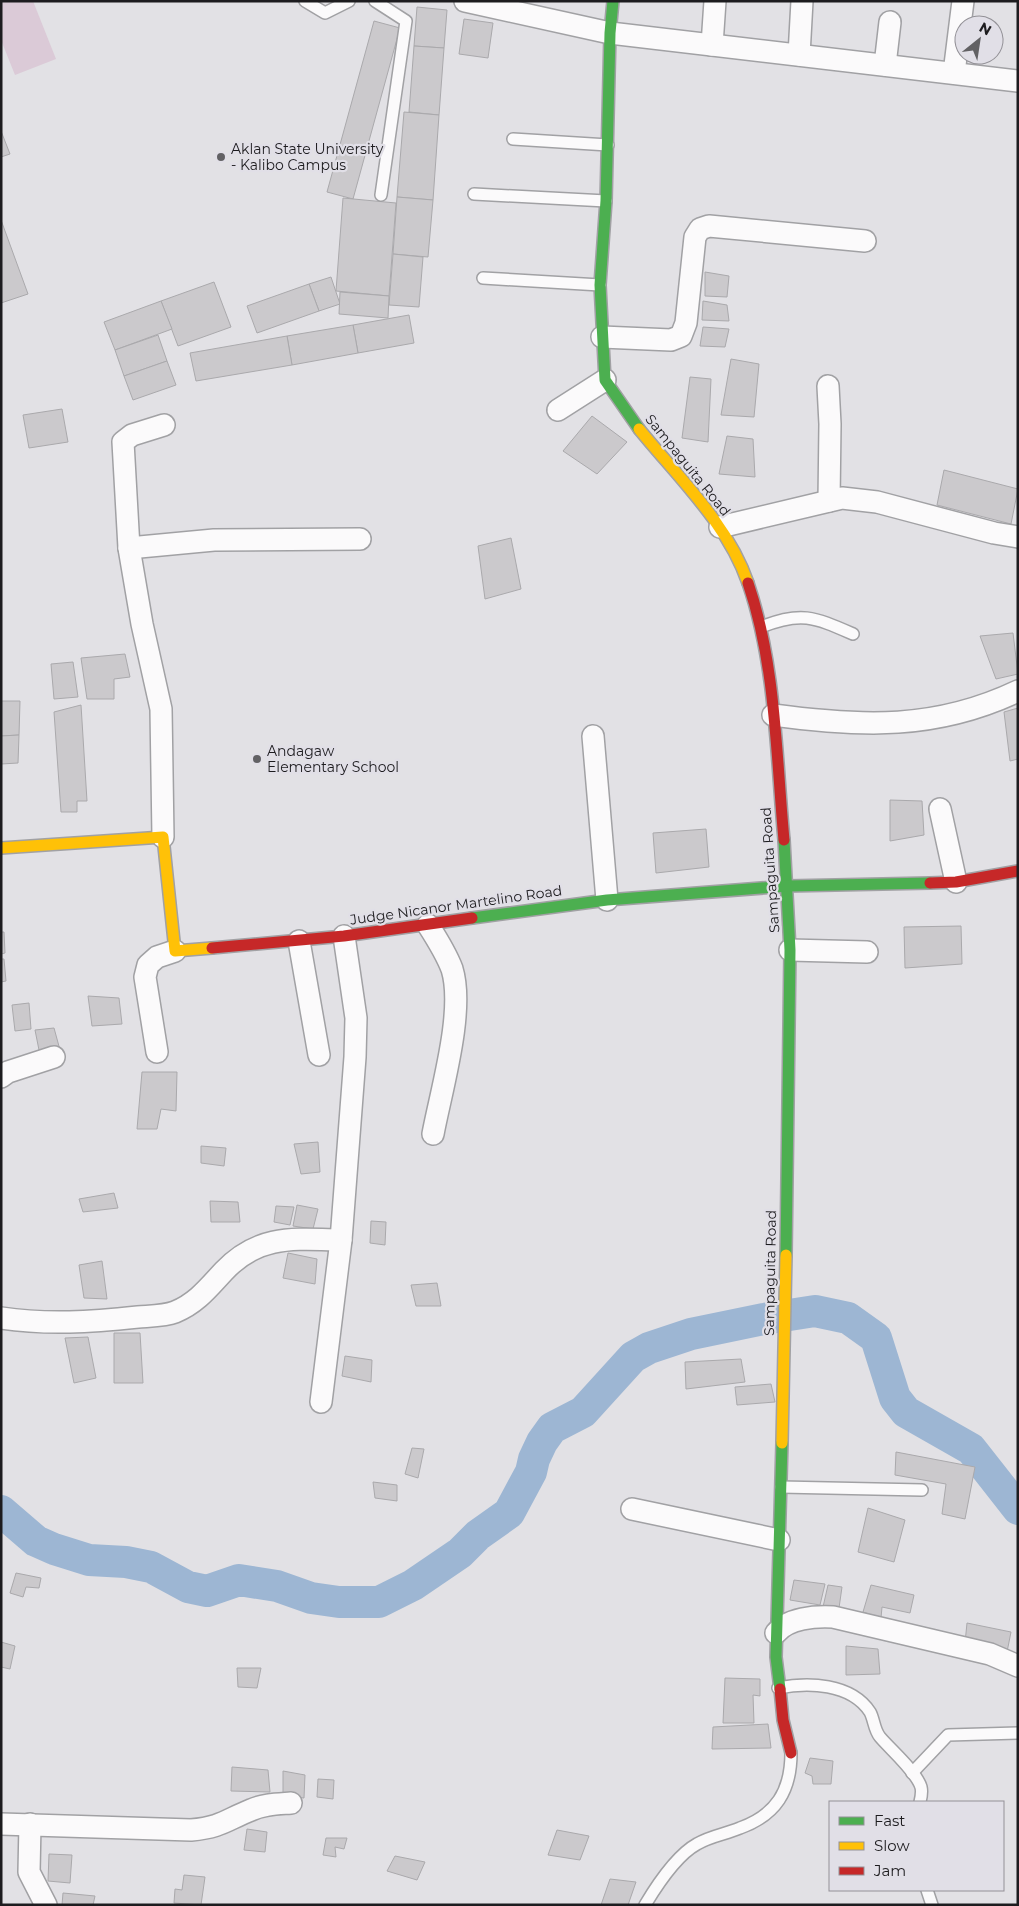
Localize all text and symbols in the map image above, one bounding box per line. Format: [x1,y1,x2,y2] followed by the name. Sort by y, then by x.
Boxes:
[954,15,1004,65] north arrow
[976,18,995,39] text: N
[231,140,384,174] place label: Aklan State University - Kalibo Campus
[215,151,227,163] marker: Aklan State University - Kalibo Campus
[641,410,735,520] street label: Sampaguita Road
[267,742,399,776] place label: Andagaw Elementary School
[251,753,263,765] marker: Andagaw Elementary School
[757,807,783,933] street label: Sampaguita Road
[348,881,563,929] street label: Judge Nicanor Martelino Road
[760,1210,780,1336] street label: Sampaguita Road
[829,1801,1004,1891] legend
[874,1811,905,1830] text: Fast
[874,1836,910,1855] text: Slow
[873,1861,906,1880] text: Jam

